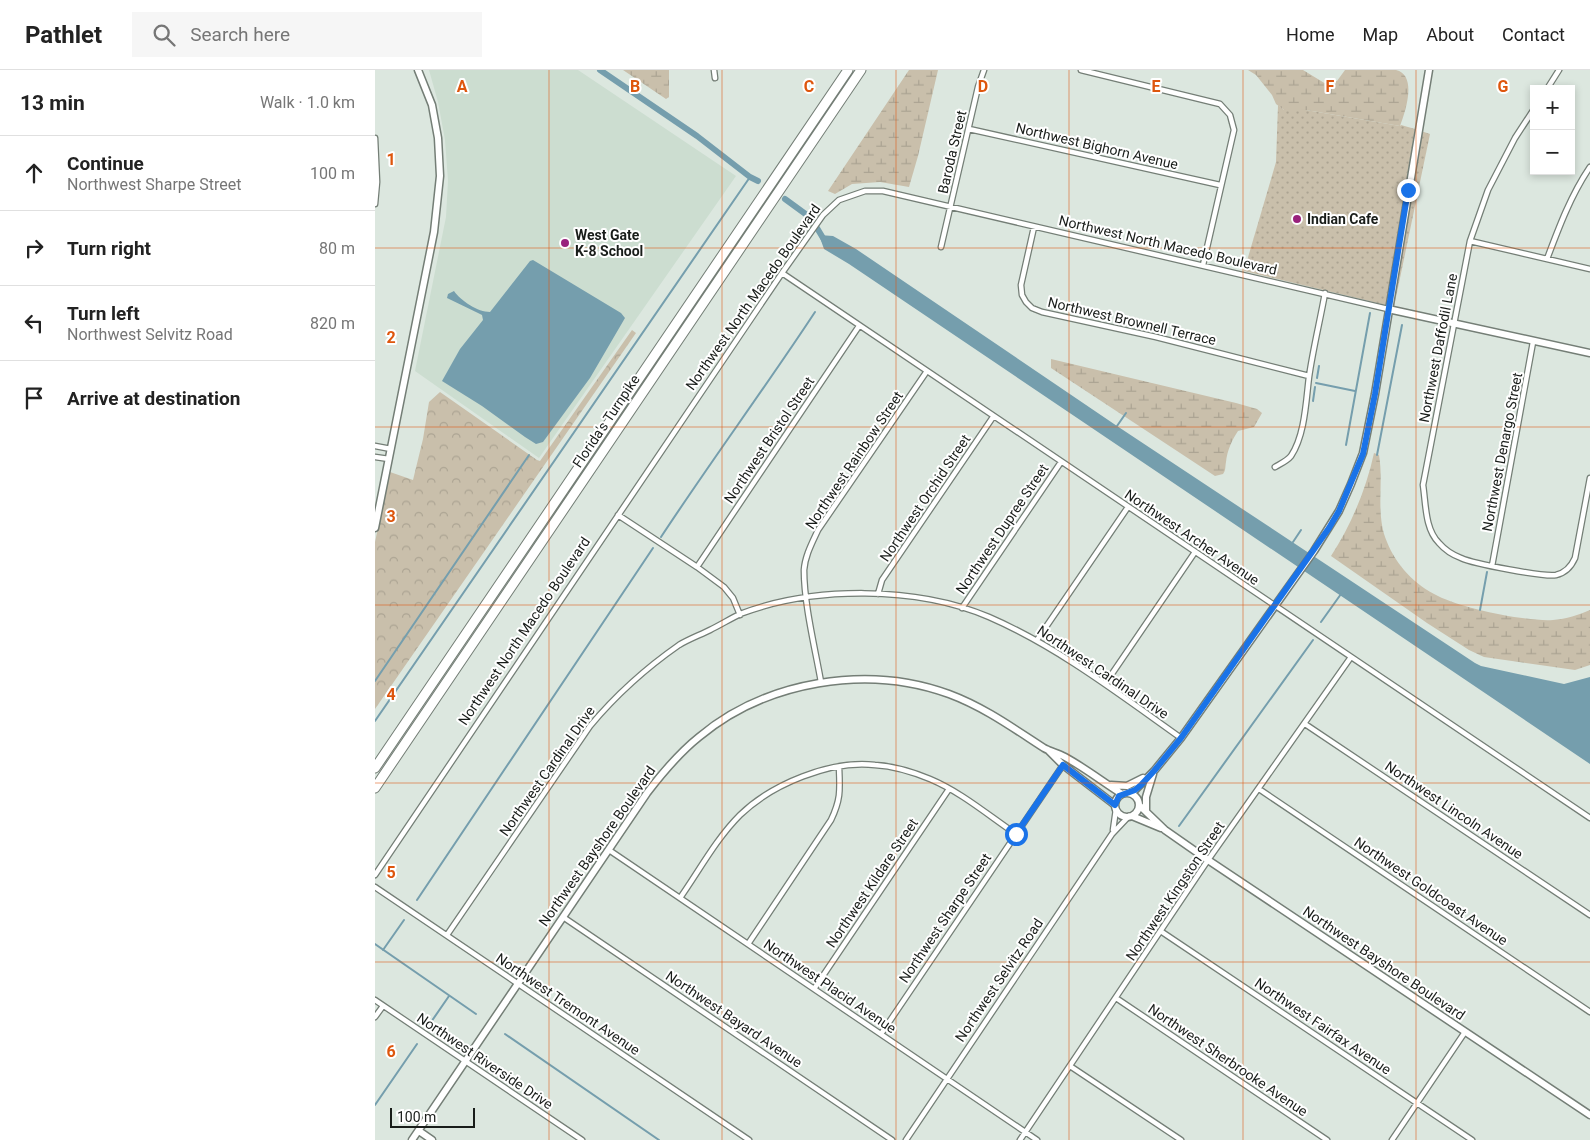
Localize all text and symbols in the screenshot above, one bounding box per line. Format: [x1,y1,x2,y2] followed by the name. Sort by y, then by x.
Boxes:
[132,12,482,57] search box
[25,21,102,49] text: Pathlet
[150,21,178,49] icon: search
[190,23,290,46] text: Search here
[1286,24,1335,45] text: Home
[1363,24,1398,45] text: Map
[1426,24,1474,45] text: About
[1502,24,1565,45] text: Contact
[457,77,468,96] text: A
[630,77,640,96] text: B
[804,77,814,96] text: C
[978,77,988,96] text: D
[1152,77,1161,96] text: E
[1326,77,1335,96] text: F
[1498,77,1509,96] text: G
[1530,85,1575,175] map controls
[1530,85,1575,130] button: +
[20,91,85,115] text: 13 min
[260,93,355,112] text: Walk · 1.0 km
[935,108,969,195] street label: Baroda Street
[1014,120,1180,172] street label: Northwest Bighorn Avenue
[1530,130,1575,175] button: −
[386,150,396,169] text: 1
[67,152,144,175] text: Continue
[20,159,48,187] icon: ahead
[310,164,355,183] text: 100 m
[67,175,241,194] text: Northwest Sharpe Street
[1397,179,1420,202] route end
[682,201,824,393] street label: Northwest North Macedo Boulevard
[1307,211,1379,227] place label: Indian Cafe
[1057,212,1279,278] street label: Northwest North Macedo Boulevard
[1291,213,1303,225] marker: Indian Cafe
[575,227,643,259] place label: West Gate K-8 School
[20,234,48,262] icon: right
[67,237,151,260] text: Turn right
[559,237,571,249] marker: West Gate K-8 School
[319,239,355,258] text: 80 m
[1416,272,1460,424] street label: Northwest Daffodil Lane
[1046,294,1218,348] street label: Northwest Brownell Terrace
[67,302,140,325] text: Turn left
[20,309,48,337] icon: left
[310,314,355,333] text: 820 m
[67,325,233,344] text: Northwest Selvitz Road
[386,328,396,347] text: 2
[1479,371,1525,533] street label: Northwest Denargo Street
[569,372,643,470] street label: Florida's Turnpike
[721,373,817,506] street label: Northwest Bristol Street
[20,384,48,412] icon: arrive
[67,387,240,410] text: Arrive at destination
[802,388,906,532] street label: Northwest Rainbow Street
[877,431,974,564] street label: Northwest Orchid Street
[953,461,1052,597] street label: Northwest Dupree Street
[1122,486,1262,588] street label: Northwest Archer Avenue
[386,507,396,526] text: 3
[455,534,593,728] street label: Northwest North Macedo Boulevard
[1034,622,1172,722] street label: Northwest Cardinal Drive
[386,685,396,704] text: 4
[496,703,598,839] street label: Northwest Cardinal Drive
[1382,758,1526,862] street label: Northwest Lincoln Avenue
[535,763,659,929] street label: Northwest Bayshore Boulevard
[823,815,921,951] street label: Northwest Kildare Street
[1122,818,1228,964] street label: Northwest Kingston Street
[1005,823,1028,846] route start
[1351,834,1511,948] street label: Northwest Goldcoast Avenue
[896,850,995,986] street label: Northwest Sharpe Street
[386,863,396,882] text: 5
[1300,903,1468,1023] street label: Northwest Bayshore Boulevard
[952,915,1046,1045] street label: Northwest Selvitz Road
[761,936,899,1036] street label: Northwest Placid Avenue
[493,950,643,1058] street label: Northwest Tremont Avenue
[663,967,805,1071] street label: Northwest Bayard Avenue
[1252,974,1394,1078] street label: Northwest Fairfax Avenue
[1145,1001,1311,1119] street label: Northwest Sherbrooke Avenue
[414,1010,556,1112] street label: Northwest Riverside Drive
[386,1042,396,1061] text: 6
[390,1105,475,1128] scale bar
[397,1109,436,1125] text: 100 m

